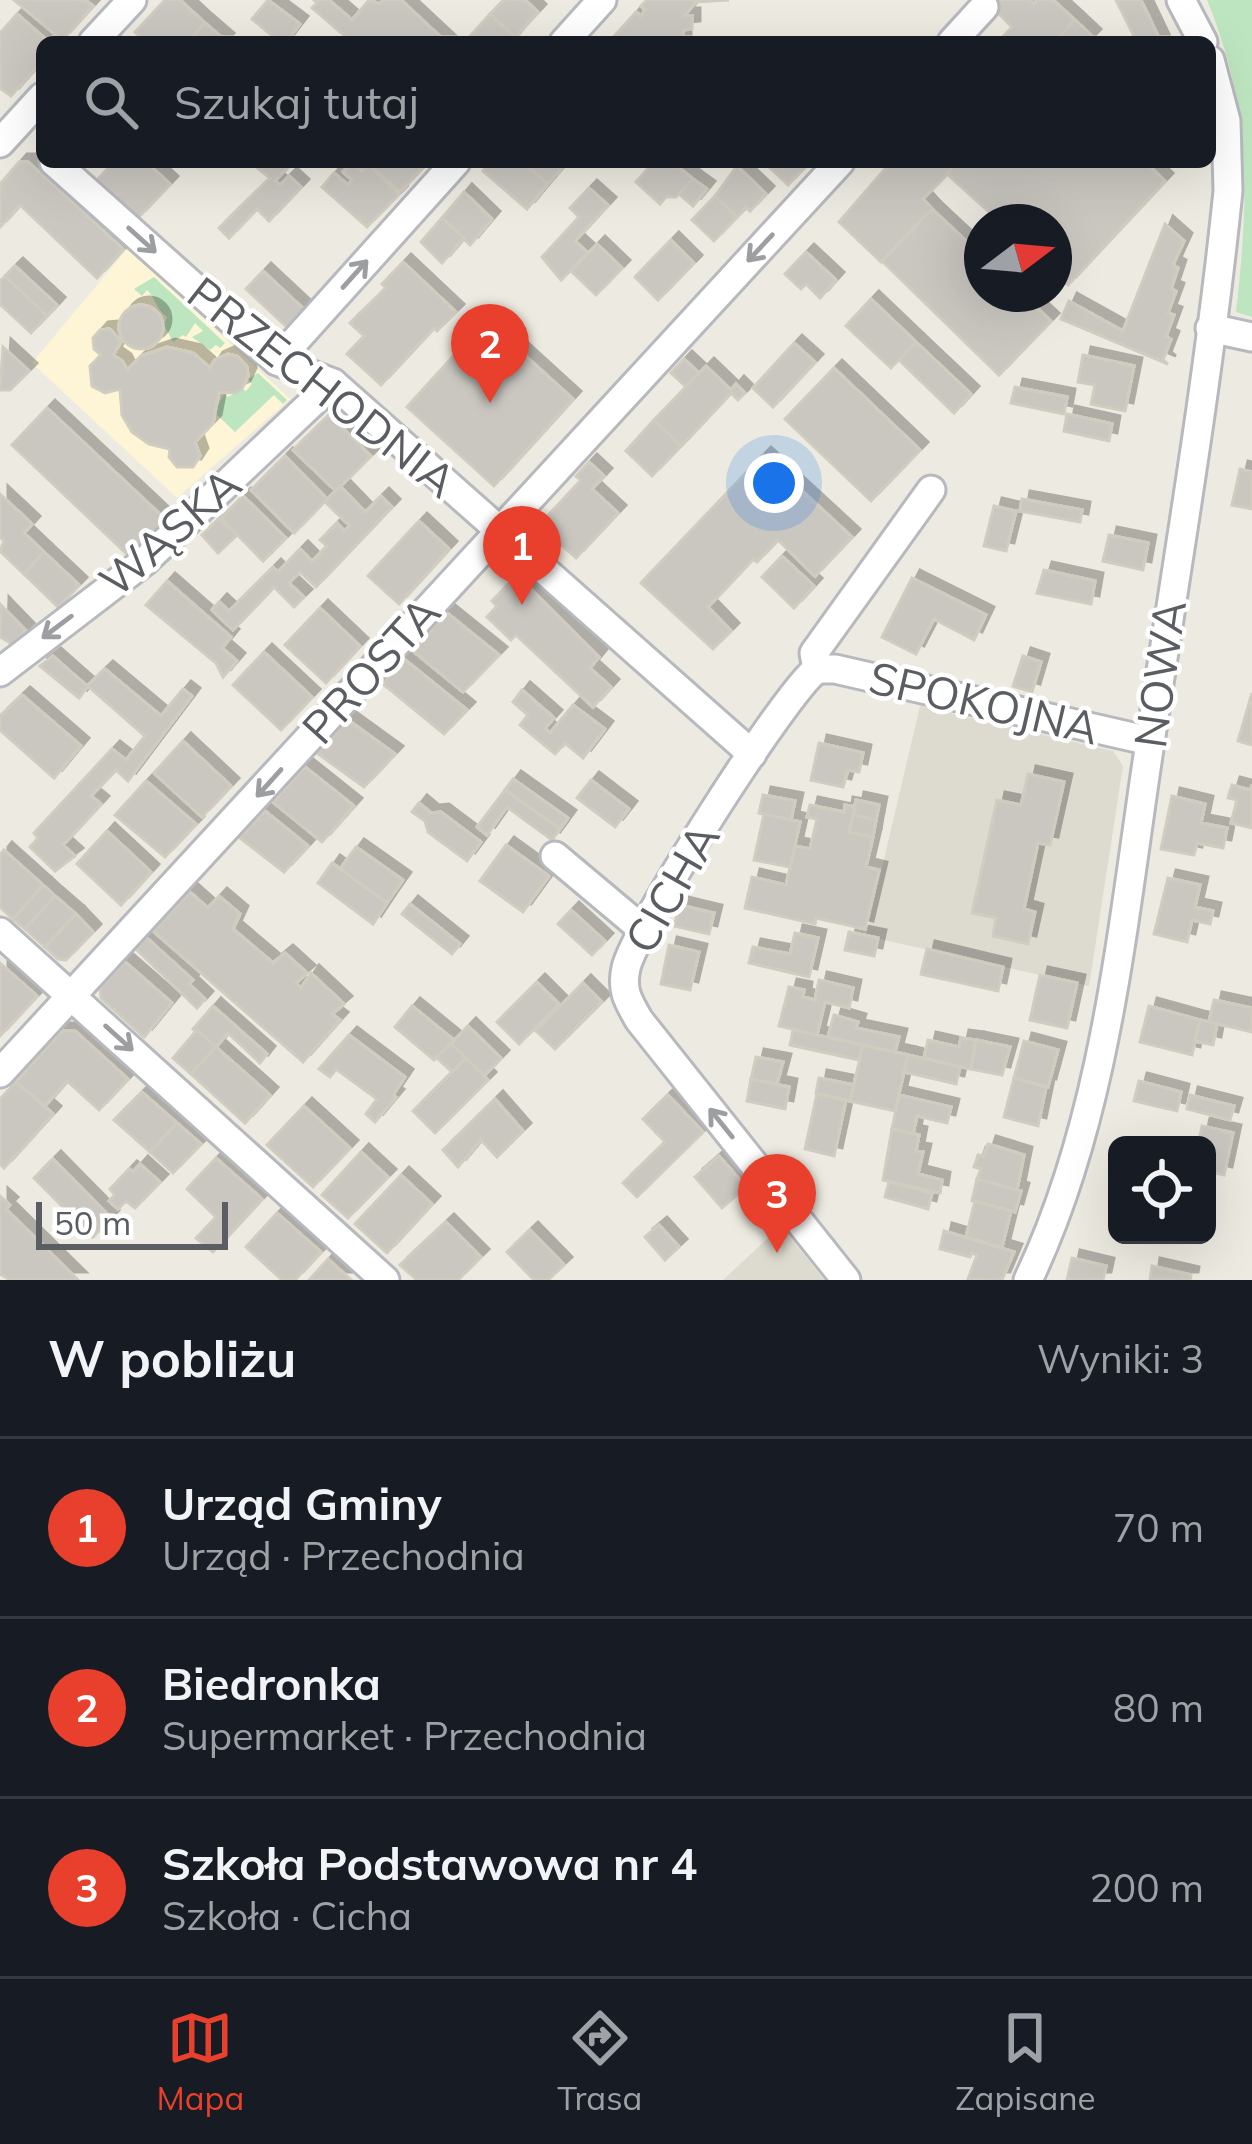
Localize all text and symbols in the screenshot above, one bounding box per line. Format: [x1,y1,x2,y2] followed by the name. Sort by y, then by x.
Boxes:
[36,36,1216,168] search box
[78,69,144,135] icon: search
[174,74,419,130] text: Szukaj tutaj
[964,204,1072,312] north arrow
[126,226,156,253] one-way arrow
[747,232,774,262] one-way arrow
[341,259,369,289] one-way arrow
[177,264,468,508] street label: PRZECHODNIA
[451,304,529,403] pin: 2
[744,453,804,513] your location
[87,455,251,608] street label: WĄSKA
[483,506,561,605] pin: 1
[290,584,451,755] street label: PROSTA
[1121,597,1197,751] street label: NOWA
[41,614,73,640] one-way arrow
[864,648,1104,756] street label: SPOKOJNA
[256,767,284,797] one-way arrow
[612,813,731,962] street label: CICHA
[103,1024,133,1051] one-way arrow
[708,1107,735,1139] one-way arrow
[1108,1136,1216,1244] map controls
[1108,1136,1216,1244] button: locate
[738,1154,816,1253] pin: 3
[36,1196,228,1249] scale bar
[54,1202,131,1243] text: 50 m
[48,1326,296,1390] text: W pobliżu
[1037,1334,1204,1383] text: Wyniki: 3
[162,1475,442,1531] text: Urząd Gminy
[75,1503,99,1552] text: 1
[1113,1503,1204,1552] text: 70 m
[162,1531,525,1580] text: Urząd · Przechodnia
[162,1655,381,1711] text: Biedronka
[75,1683,99,1732] text: 2
[1113,1683,1204,1732] text: 80 m
[162,1711,647,1760] text: Supermarket · Przechodnia
[162,1835,697,1891] text: Szkoła Podstawowa nr 4
[75,1863,99,1912] text: 3
[1089,1863,1204,1912] text: 200 m
[162,1891,412,1940] text: Szkoła · Cicha
[156,2005,244,2118] tab: Mapa
[557,2005,642,2118] tab: Trasa
[955,2005,1096,2118] tab: Zapisane

